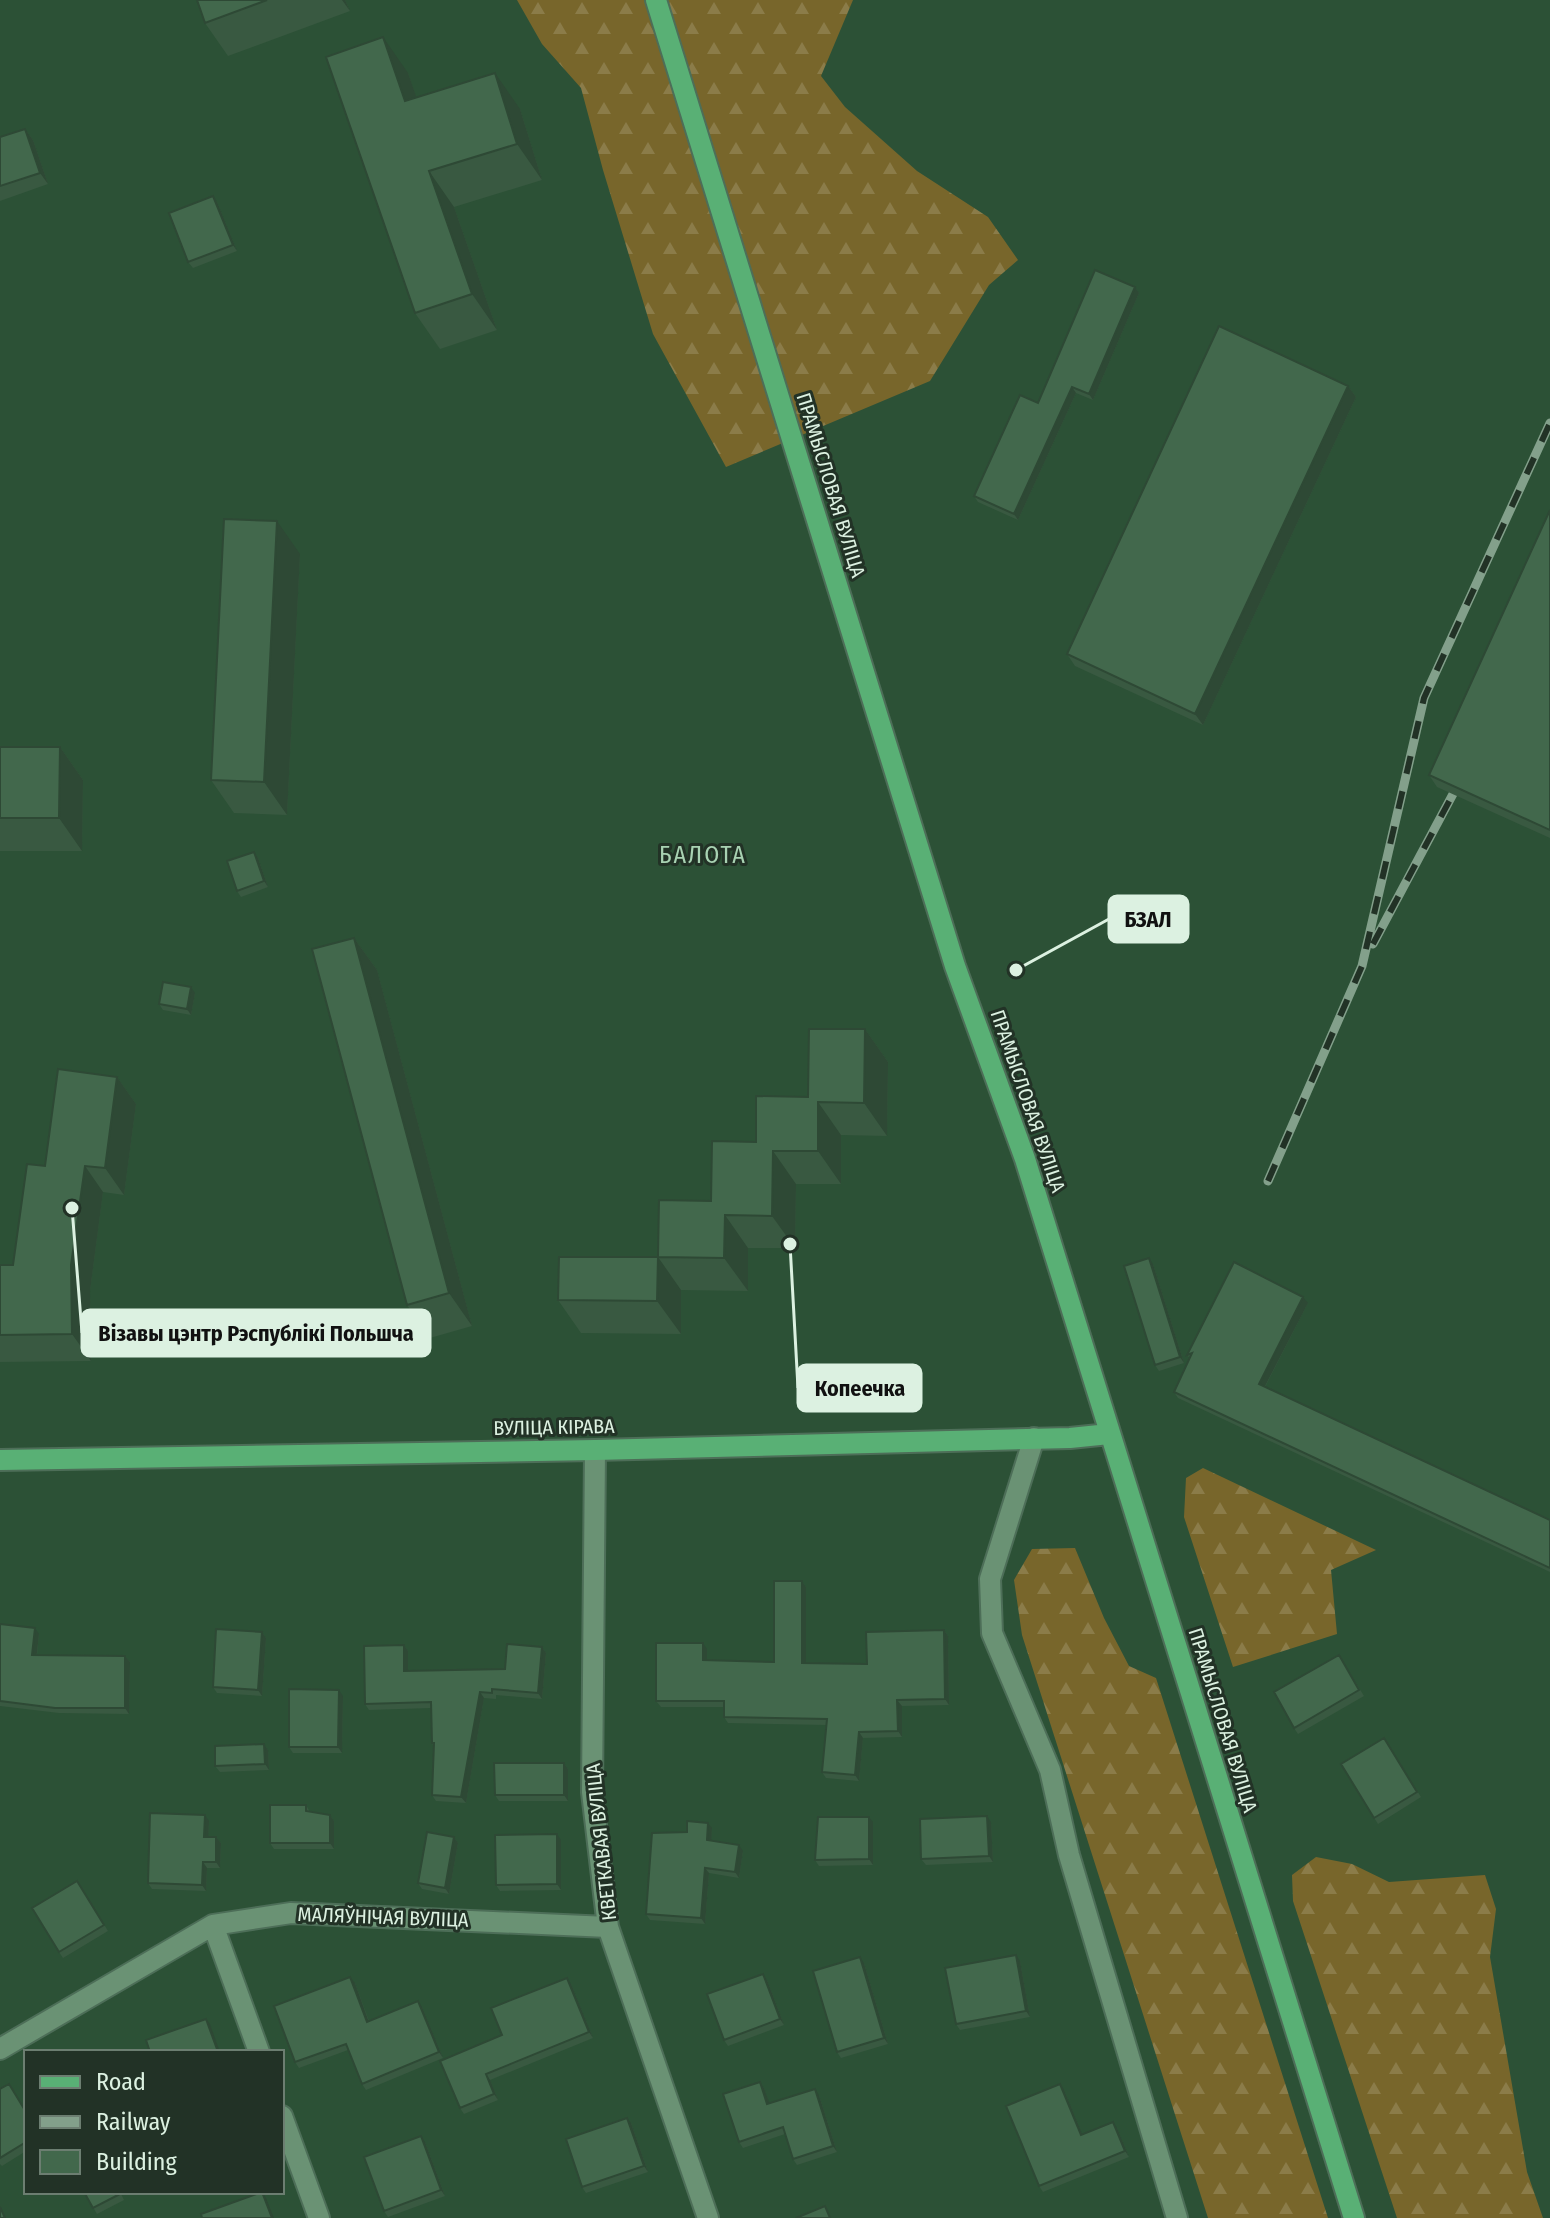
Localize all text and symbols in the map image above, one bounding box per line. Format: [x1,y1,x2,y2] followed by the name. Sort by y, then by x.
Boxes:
[791,390,871,581] street label: ПРАМЫСЛОВАЯ ВУЛІЦА
[659,841,747,869] district label: БАЛОТА
[1109,896,1188,942] callout: БЗАЛ
[1125,906,1171,933] text: БЗАЛ
[985,1006,1071,1196] street label: ПРАМЫСЛОВАЯ ВУЛІЦА
[82,1310,430,1356] callout: Візавы цэнтр Рэспублікі Польшча
[98,1320,414,1347] text: Візавы цэнтр Рэспублікі Польшча
[798,1365,921,1411] callout: Копеечка
[815,1375,905,1402] text: Копеечка
[493,1414,615,1440] street label: ВУЛІЦА КІРАВА
[1183,1625,1263,1816] street label: ПРАМЫСЛОВАЯ ВУЛІЦА
[581,1762,621,1922] street label: КВЕТКАВАЯ ВУЛІЦА
[297,1902,469,1932] street label: МАЛЯЎНІЧАЯ ВУЛІЦА
[24,2050,284,2194] legend
[96,2068,146,2096] text: Road
[96,2108,171,2136] text: Railway
[96,2148,178,2176] text: Building

